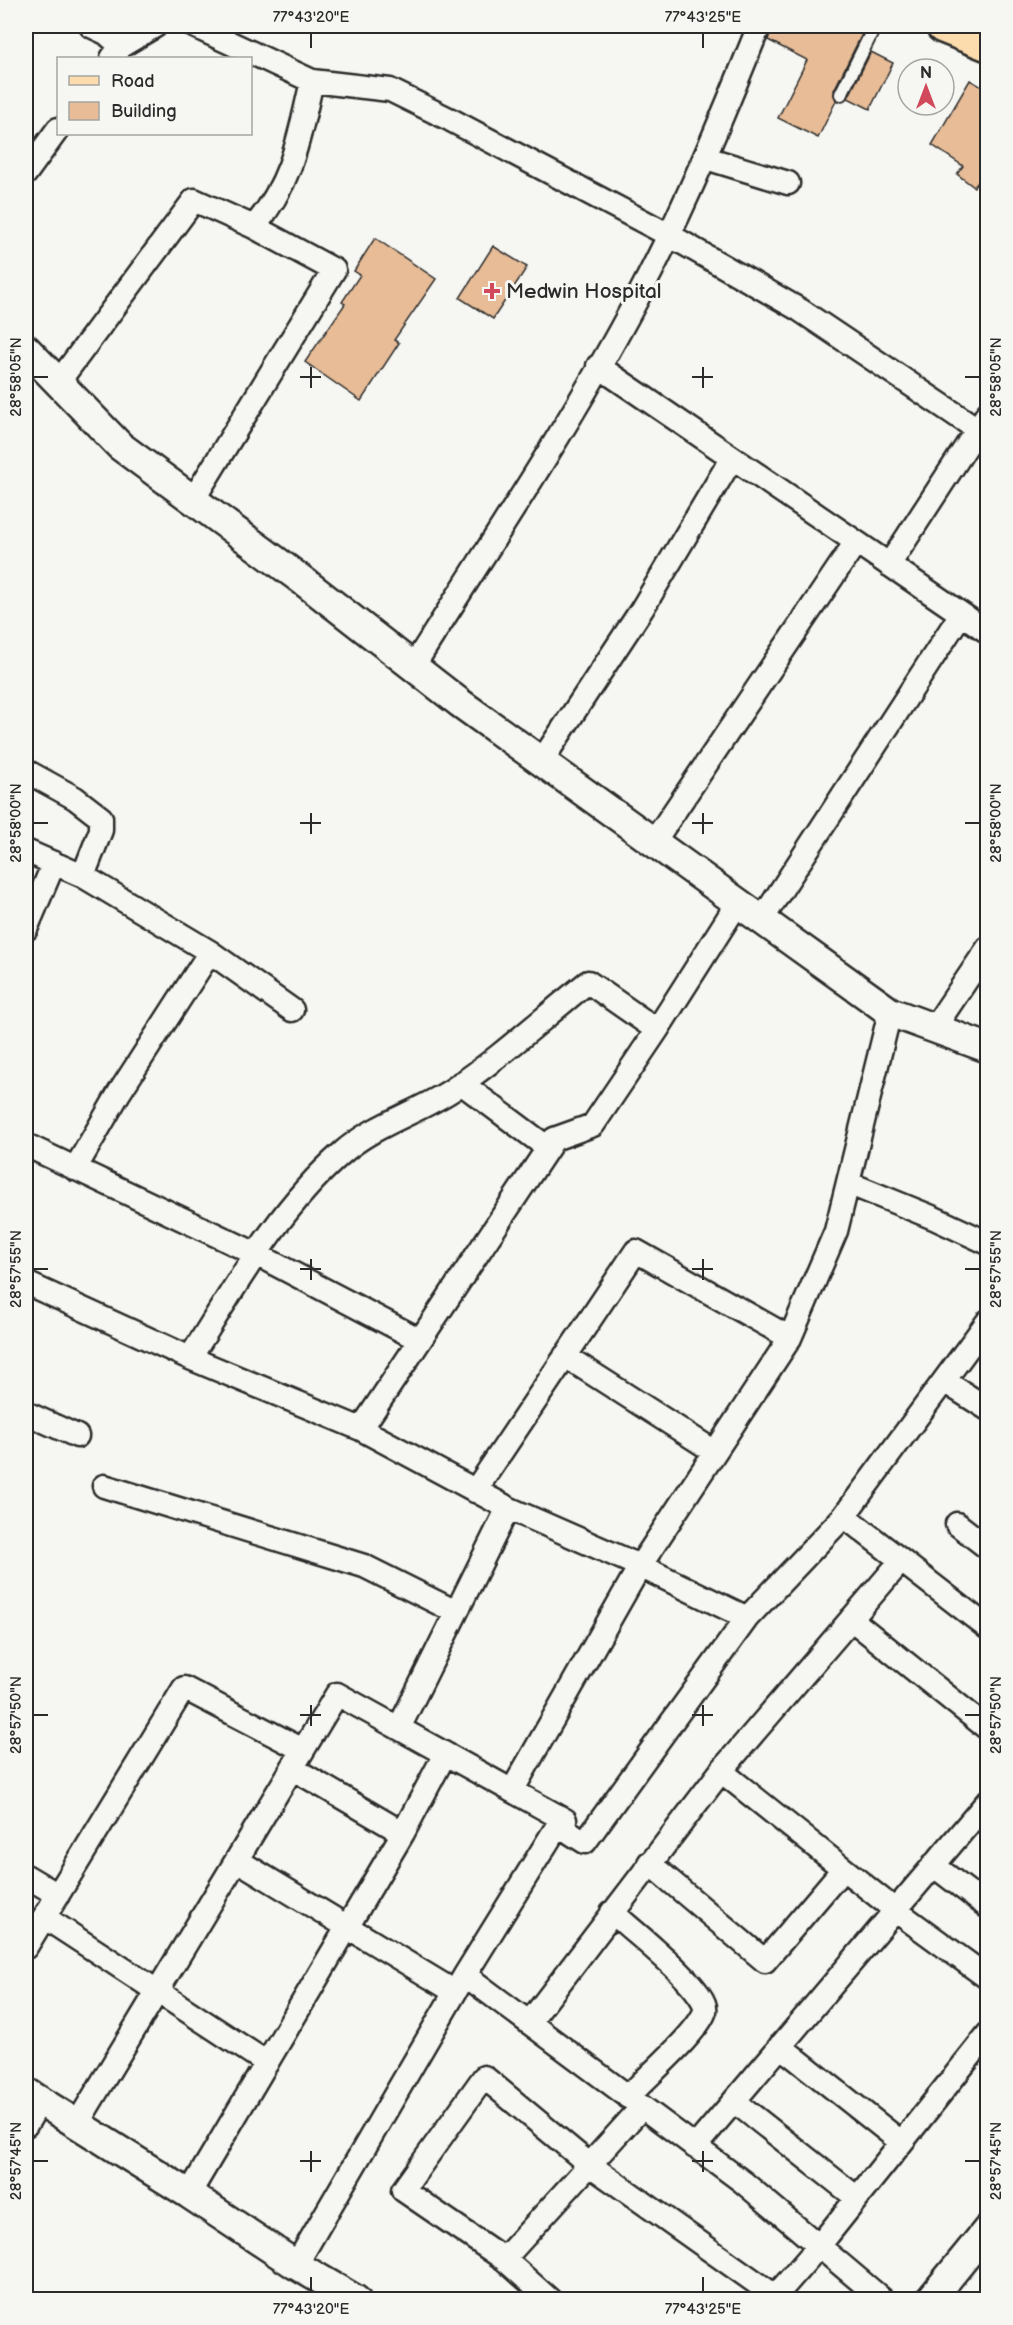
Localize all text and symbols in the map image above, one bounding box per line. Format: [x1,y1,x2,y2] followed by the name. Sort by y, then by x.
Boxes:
[273,8,349,27] text: 77°43'20"E
[665,8,741,27] text: 77°43'25"E
[57,57,252,135] legend
[896,57,956,117] north arrow
[920,64,932,83] text: N
[111,71,155,92] text: Road
[111,101,177,122] text: Building
[506,279,661,304] place label: Medwin Hospital
[483,282,501,300] marker: Medwin Hospital
[7,337,26,417] text: 28°58'05"N
[987,337,1006,417] text: 28°58'05"N
[7,783,26,863] text: 28°58'00"N
[987,783,1006,863] text: 28°58'00"N
[7,1230,26,1308] text: 28°57'55"N
[987,1230,1006,1308] text: 28°57'55"N
[7,1676,26,1754] text: 28°57'50"N
[987,1676,1006,1754] text: 28°57'50"N
[7,2122,26,2200] text: 28°57'45"N
[987,2122,1006,2200] text: 28°57'45"N
[273,2300,349,2319] text: 77°43'20"E
[665,2300,741,2319] text: 77°43'25"E

